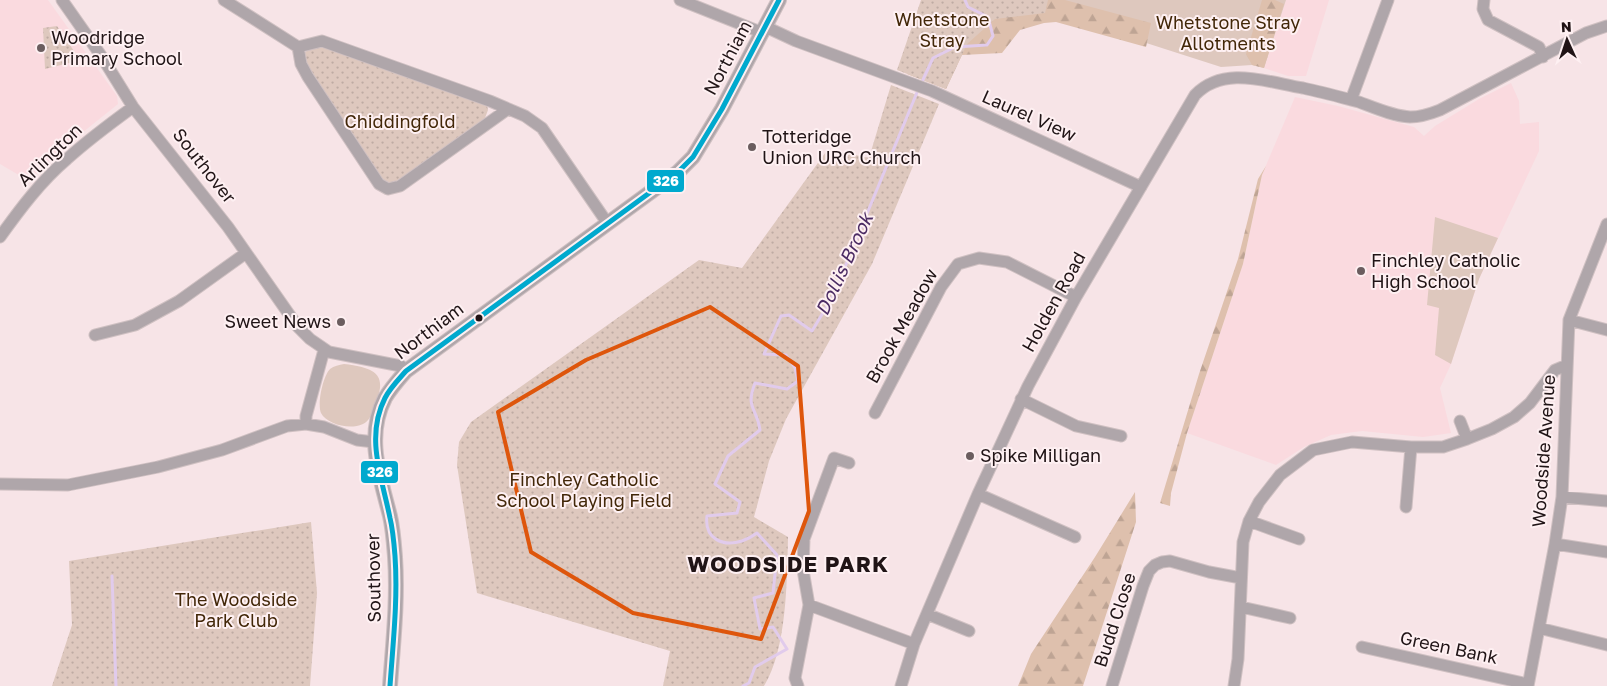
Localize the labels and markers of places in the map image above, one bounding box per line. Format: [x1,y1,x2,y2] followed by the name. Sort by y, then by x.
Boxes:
[51,26,183,69] place label: Woodridge Primary School
[35,42,47,54] marker: Woodridge Primary School
[762,125,921,168] place label: Totteridge Union URC Church
[746,141,758,153] marker: Totteridge Union URC Church
[1371,249,1521,292] place label: Finchley Catholic High School
[1355,265,1367,277] marker: Finchley Catholic High School
[225,310,331,332] place label: Sweet News
[474,313,484,323] unlabelled marker
[335,316,347,328] marker: Sweet News
[980,444,1101,466] place label: Spike Milligan
[964,450,976,462] marker: Spike Milligan

